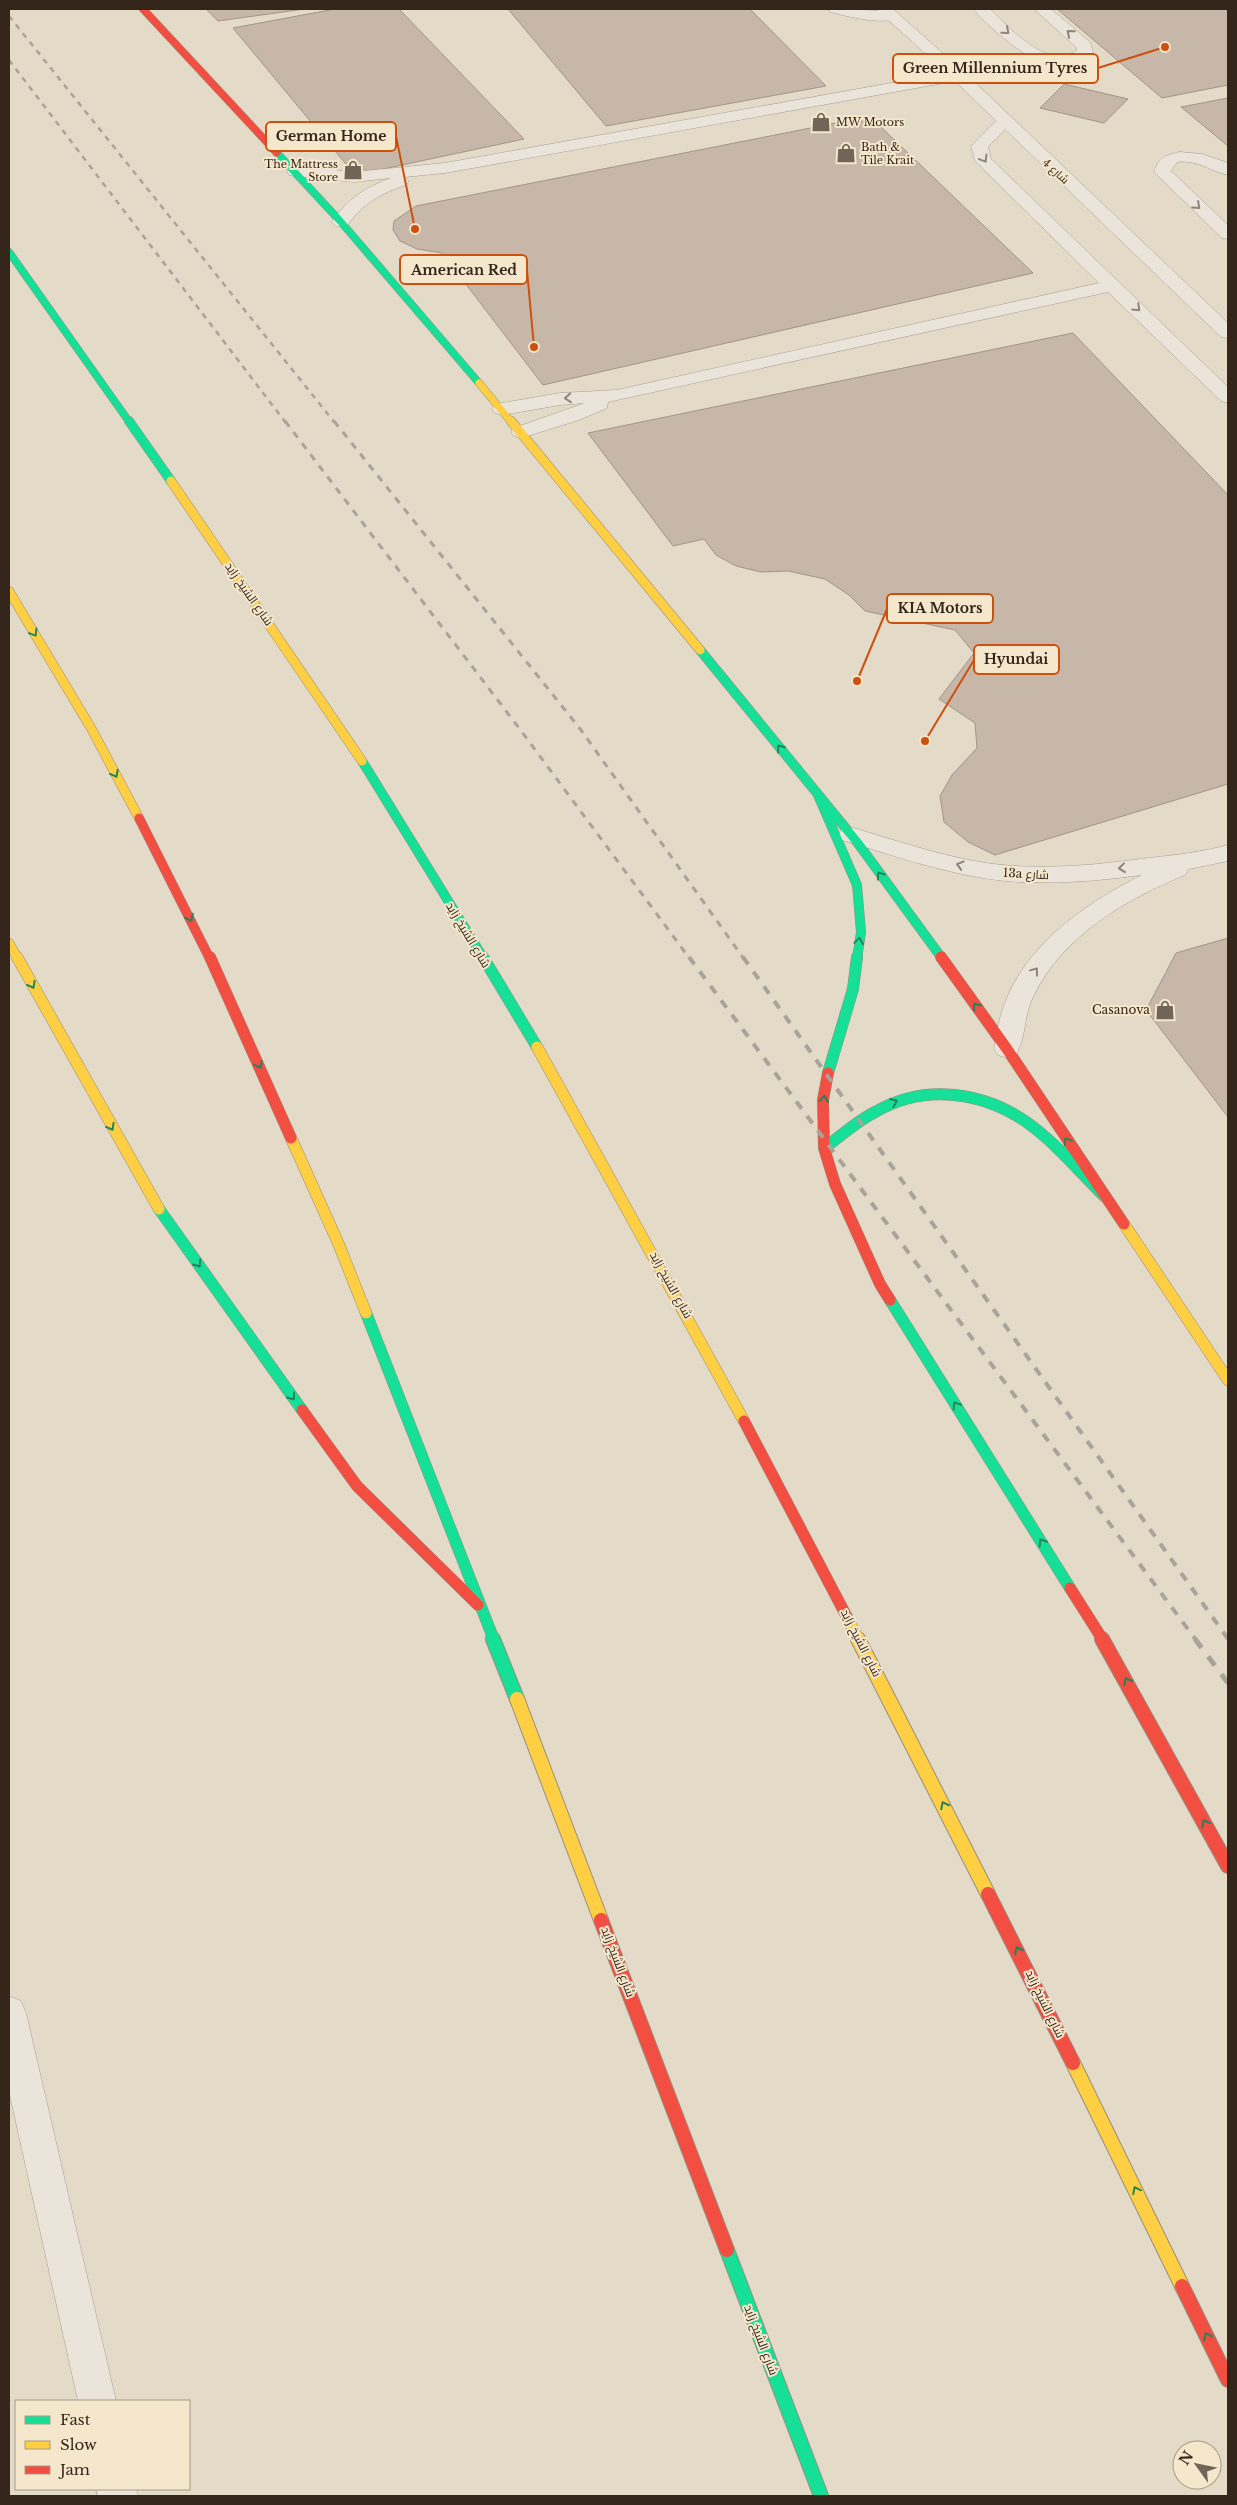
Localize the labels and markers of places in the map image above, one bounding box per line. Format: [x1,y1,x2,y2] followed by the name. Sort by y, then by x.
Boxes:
[893,54,1098,83] callout: Green Millennium Tyres
[810,111,832,133] shop icon: MW Motors
[836,115,904,129] place label: MW Motors
[266,122,396,151] callout: German Home
[861,140,915,167] place label: Bath & Tile Krait
[835,142,857,164] shop icon: Bath & Tile Krait
[264,157,338,184] place label: The Mattress Store
[342,159,364,181] shop icon: The Mattress Store
[400,255,527,284] callout: American Red
[887,594,993,623] callout: KIA Motors
[974,645,1059,674] callout: Hyundai
[1154,999,1176,1021] shop icon: Casanova
[1092,1002,1150,1017] place label: Casanova

